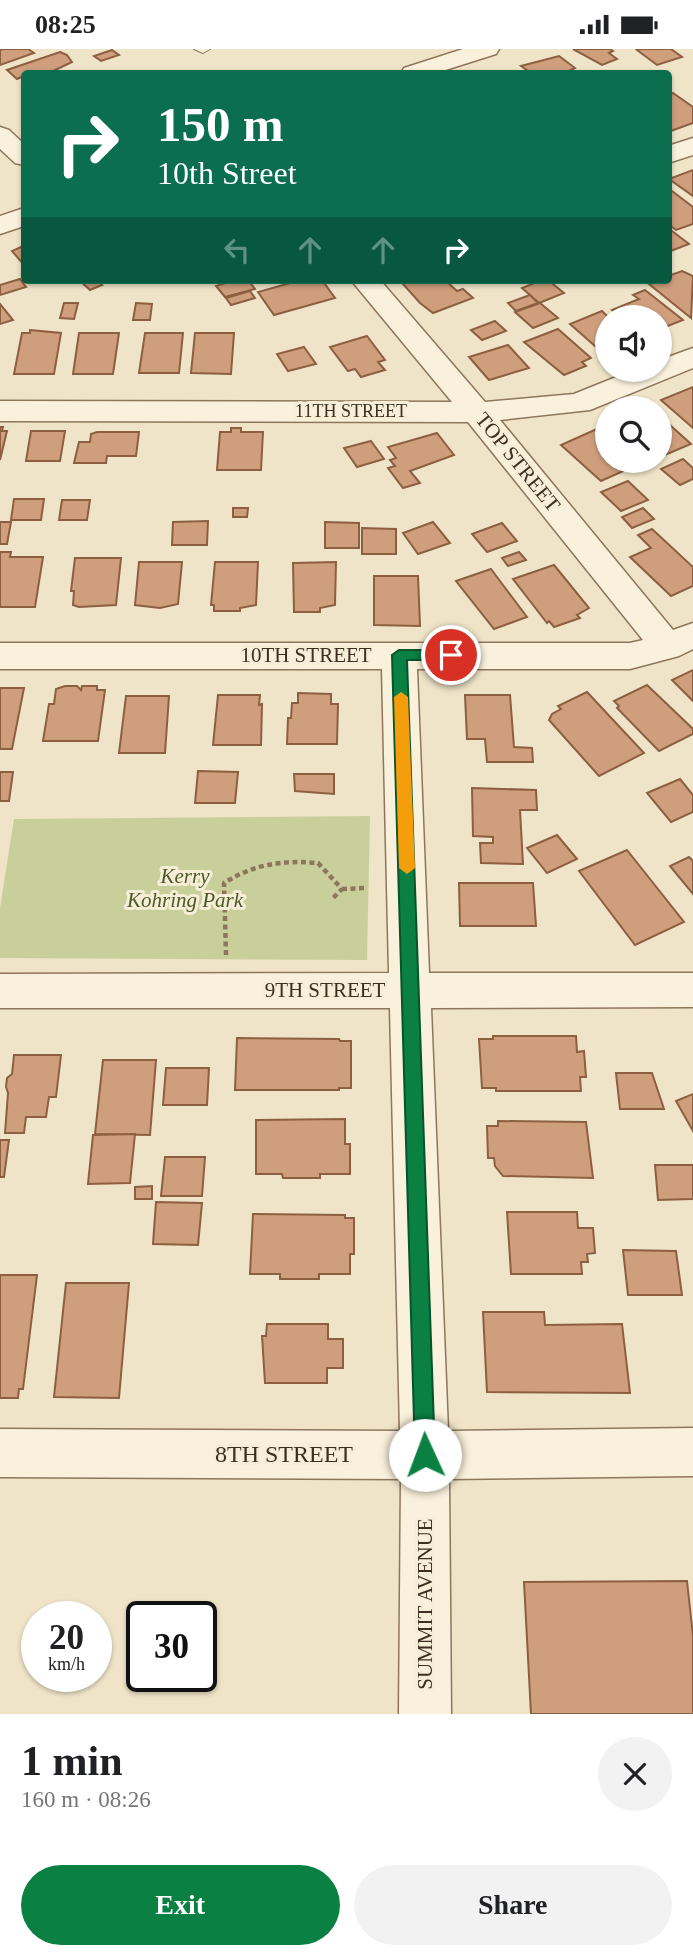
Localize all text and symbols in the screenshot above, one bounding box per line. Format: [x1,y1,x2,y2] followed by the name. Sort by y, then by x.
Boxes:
[35,10,96,39] text: 08:25
[157,97,284,152] text: 150 m
[42,98,133,189] icon: right
[157,155,297,191] text: 10th Street
[218,231,256,269] icon: left
[291,231,329,269] icon: ahead
[364,231,402,269] icon: ahead
[437,231,475,269] icon: right
[595,305,672,473] map controls
[595,305,672,382] button: sound
[595,396,672,473] button: search
[295,401,407,421] street label: 11TH STREET
[471,408,565,517] street label: TOP STREET
[421,625,481,685] pin
[432,636,470,674] icon: arrive
[240,643,372,667] street label: 10TH STREET
[126,864,244,912] park label: Kerry Kohring Park
[265,978,386,1002] street label: 9TH STREET
[388,1418,462,1492] position arrow
[215,1441,353,1467] street label: 8TH STREET
[413,1518,437,1690] street label: SUMMIT AVENUE
[126,1601,217,1692] speed limit sign: 30
[49,1618,84,1657] text: 20
[48,1654,85,1674] text: km/h
[598,1737,672,1811] button: close
[21,1738,123,1784] text: 1 min
[21,1787,151,1812] text: 160 m · 08:26
[21,1865,340,1945] button: Exit
[354,1865,672,1945] button: Share

